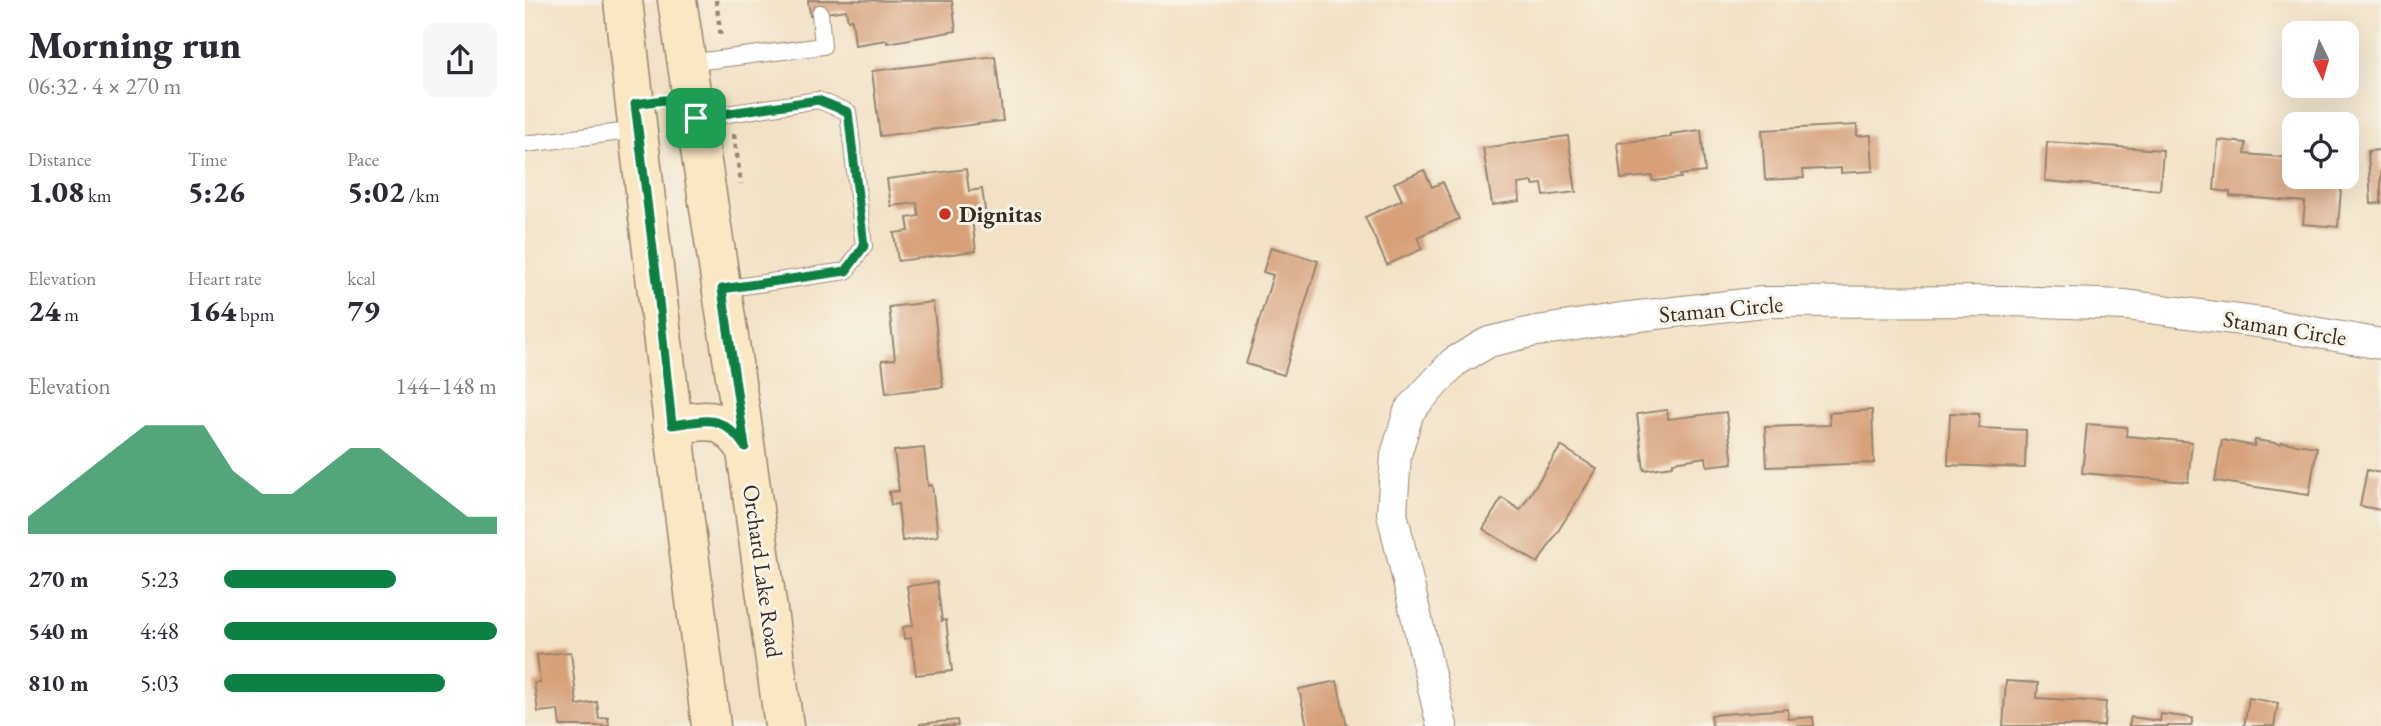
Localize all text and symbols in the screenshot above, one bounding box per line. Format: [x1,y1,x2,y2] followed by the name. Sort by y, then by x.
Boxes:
[28,20,241,69] text: Morning run
[2282,21,2359,98] north arrow
[2282,21,2359,189] map controls
[423,23,497,97] button: share
[28,71,181,101] text: 06:32 · 4 × 270 m
[666,88,726,148] pin
[677,99,715,137] icon: arrive
[2282,112,2359,189] button: locate
[28,147,91,172] text: Distance
[188,147,227,172] text: Time
[347,147,379,172] text: Pace
[28,172,84,211] text: 1.08
[188,172,245,211] text: 5:26
[347,172,405,211] text: 5:02
[84,183,112,208] text: km
[405,183,440,208] text: /km
[959,199,1042,229] place label: Dignitas
[937,206,953,222] marker: Dignitas
[28,266,96,291] text: Elevation
[188,266,261,291] text: Heart rate
[347,266,376,291] text: kcal
[1658,289,1784,329] street label: Staman Circle
[28,291,60,330] text: 24
[188,291,236,330] text: 164
[347,291,380,330] text: 79
[60,302,79,327] text: m
[236,302,275,327] text: bpm
[2221,303,2349,353] street label: Staman Circle
[28,371,111,401] text: Elevation
[396,371,497,401] text: 144–148 m
[736,482,790,660] street label: Orchard Lake Road
[28,564,89,594] text: 270 m
[140,564,179,594] text: 5:23
[28,616,89,646] text: 540 m
[140,616,179,646] text: 4:48
[28,668,89,698] text: 810 m
[140,668,179,698] text: 5:03

